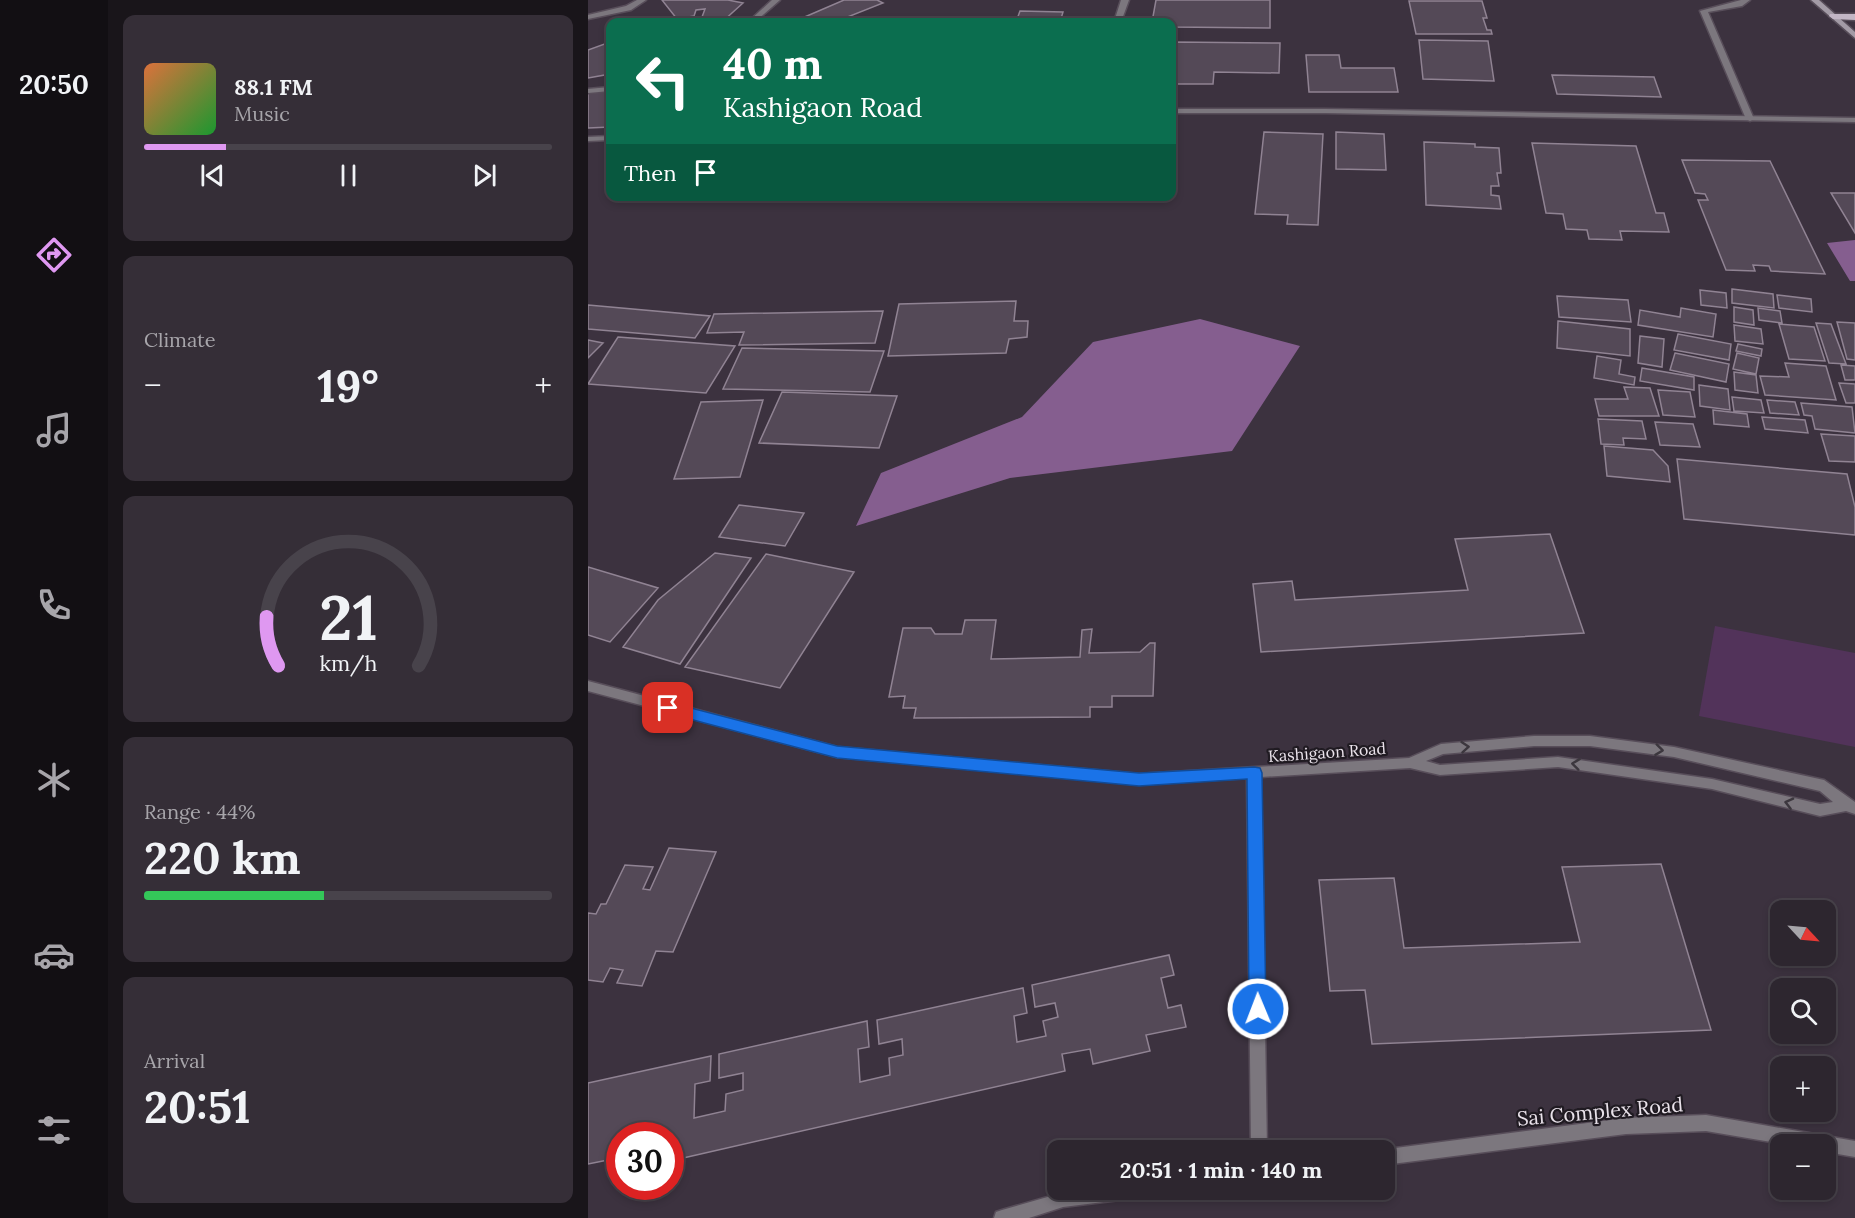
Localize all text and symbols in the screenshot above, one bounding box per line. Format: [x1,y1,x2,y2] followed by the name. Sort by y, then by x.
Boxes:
[723,37,822,91] text: 40 m
[624,42,702,120] icon: left
[19,67,89,101] text: 20:50
[234,73,313,101] text: 88.1 FM
[723,90,922,124] text: Kashigaon Road
[234,101,290,126] text: Music
[689,156,722,189] icon: arrive
[196,159,229,192] icon: previous
[332,159,365,192] icon: pause
[468,159,501,192] icon: next
[624,159,677,187] text: Then
[33,234,75,276] icon: directions
[144,327,216,352] text: Climate
[317,357,379,414] text: 19°
[144,364,162,406] text: −
[534,364,552,406] text: +
[33,409,75,451] icon: music
[319,577,377,657] text: 21
[33,584,75,626] icon: phone
[319,649,377,677] text: km/h
[642,682,693,733] pin
[651,691,684,724] icon: arrive
[1267,738,1387,766] street label: Kashigaon Road
[1461,741,1470,754] one-way arrow
[1655,744,1664,756] one-way arrow
[33,759,75,801] icon: climate
[1572,759,1581,771] one-way arrow
[1784,797,1794,810] one-way arrow
[144,799,255,824] text: Range · 44%
[144,829,301,886] text: 220 km
[1770,900,1836,966] north arrow
[1770,900,1836,1200] map controls
[33,934,75,976] icon: car
[1226,977,1290,1041] position arrow
[1770,978,1836,1044] button: search
[144,1048,205,1073] text: Arrival
[1770,1056,1836,1122] button: +
[144,1078,250,1135] text: 20:51
[1516,1091,1684,1131] street label: Sai Complex Road
[33,1109,75,1151] icon: filters
[606,1122,684,1200] speed limit sign: 30
[1770,1134,1836,1200] button: −
[1120,1156,1322,1184] text: 20:51 · 1 min · 140 m

